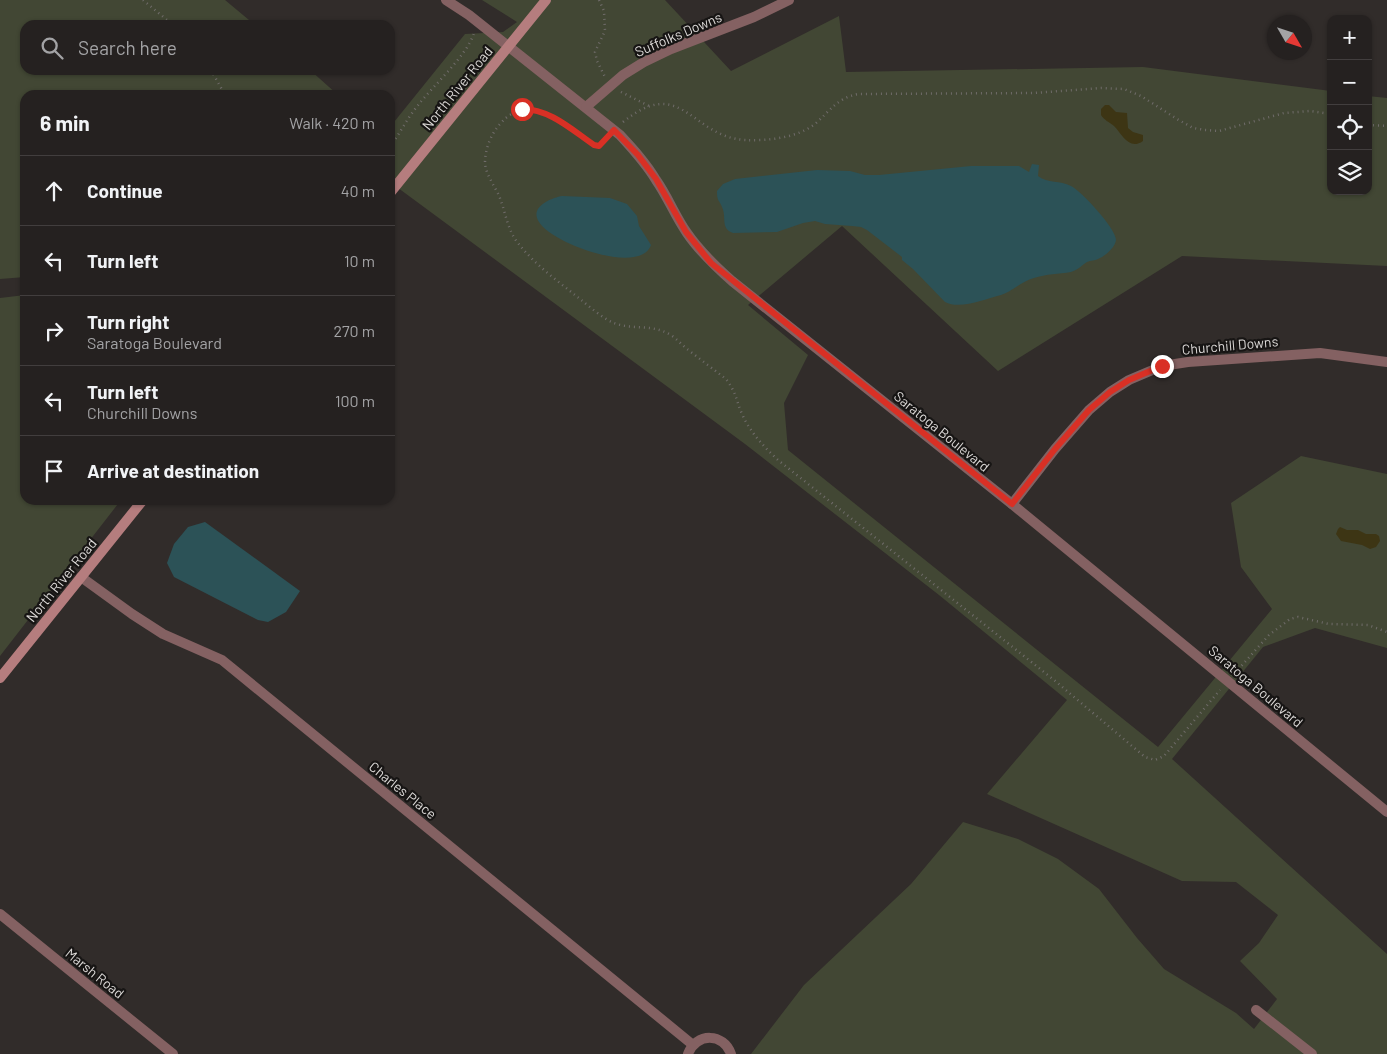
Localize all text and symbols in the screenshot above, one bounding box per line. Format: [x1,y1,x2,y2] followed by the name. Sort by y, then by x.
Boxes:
[632,8,724,60] street label: Suffolks Downs
[1267,15,1312,60] north arrow
[1327,15,1372,195] map controls
[1327,15,1372,60] button: +
[20,20,395,75] search box
[38,34,66,62] icon: search
[78,36,177,59] text: Search here
[418,43,496,133] street label: North River Road
[1327,60,1372,105] button: −
[511,98,534,121] route start
[1327,105,1372,150] button: locate
[40,110,90,135] text: 6 min
[289,113,375,132] text: Walk · 420 m
[1327,150,1372,195] button: layers
[40,177,68,205] icon: ahead
[87,179,163,202] text: Continue
[341,181,375,200] text: 40 m
[40,247,68,275] icon: left
[87,249,158,272] text: Turn left
[344,251,375,270] text: 10 m
[87,310,169,333] text: Turn right
[40,317,68,345] icon: right
[333,321,375,340] text: 270 m
[1181,332,1279,358] street label: Churchill Downs
[87,333,222,352] text: Saratoga Boulevard
[1151,355,1174,378] route end
[87,380,158,403] text: Turn left
[40,387,68,415] icon: left
[891,387,993,475] street label: Saratoga Boulevard
[335,391,375,410] text: 100 m
[87,403,197,422] text: Churchill Downs
[40,457,68,485] icon: arrive
[87,459,259,482] text: Arrive at destination
[22,535,100,625] street label: North River Road
[1205,642,1307,730] street label: Saratoga Boulevard
[366,758,440,822] street label: Charles Place
[62,944,128,1002] street label: Marsh Road

